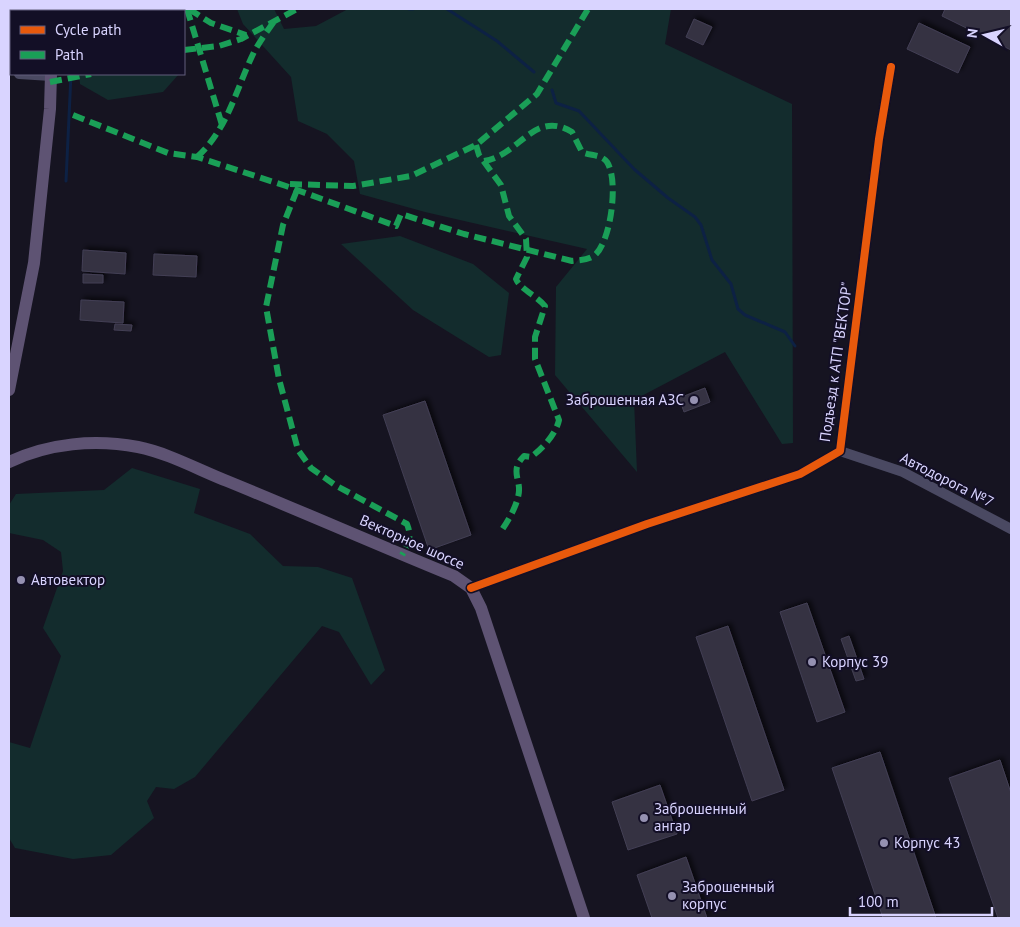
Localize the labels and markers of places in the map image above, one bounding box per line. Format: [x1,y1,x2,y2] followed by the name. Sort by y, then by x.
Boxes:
[566,390,684,409] place label: Заброшенная АЗС
[688,394,700,406] marker: Заброшенная АЗС
[31,570,105,589] place label: Автовектор
[15,574,27,586] marker: Автовектор
[822,652,888,671] place label: Корпус 39
[806,656,818,668] marker: Корпус 39
[654,799,747,835] place label: Заброшенный ангар
[638,812,650,824] marker: Заброшенный ангар
[894,833,960,852] place label: Корпус 43
[878,837,890,849] marker: Корпус 43
[682,877,775,913] place label: Заброшенный корпус
[666,890,678,902] marker: Заброшенный корпус

